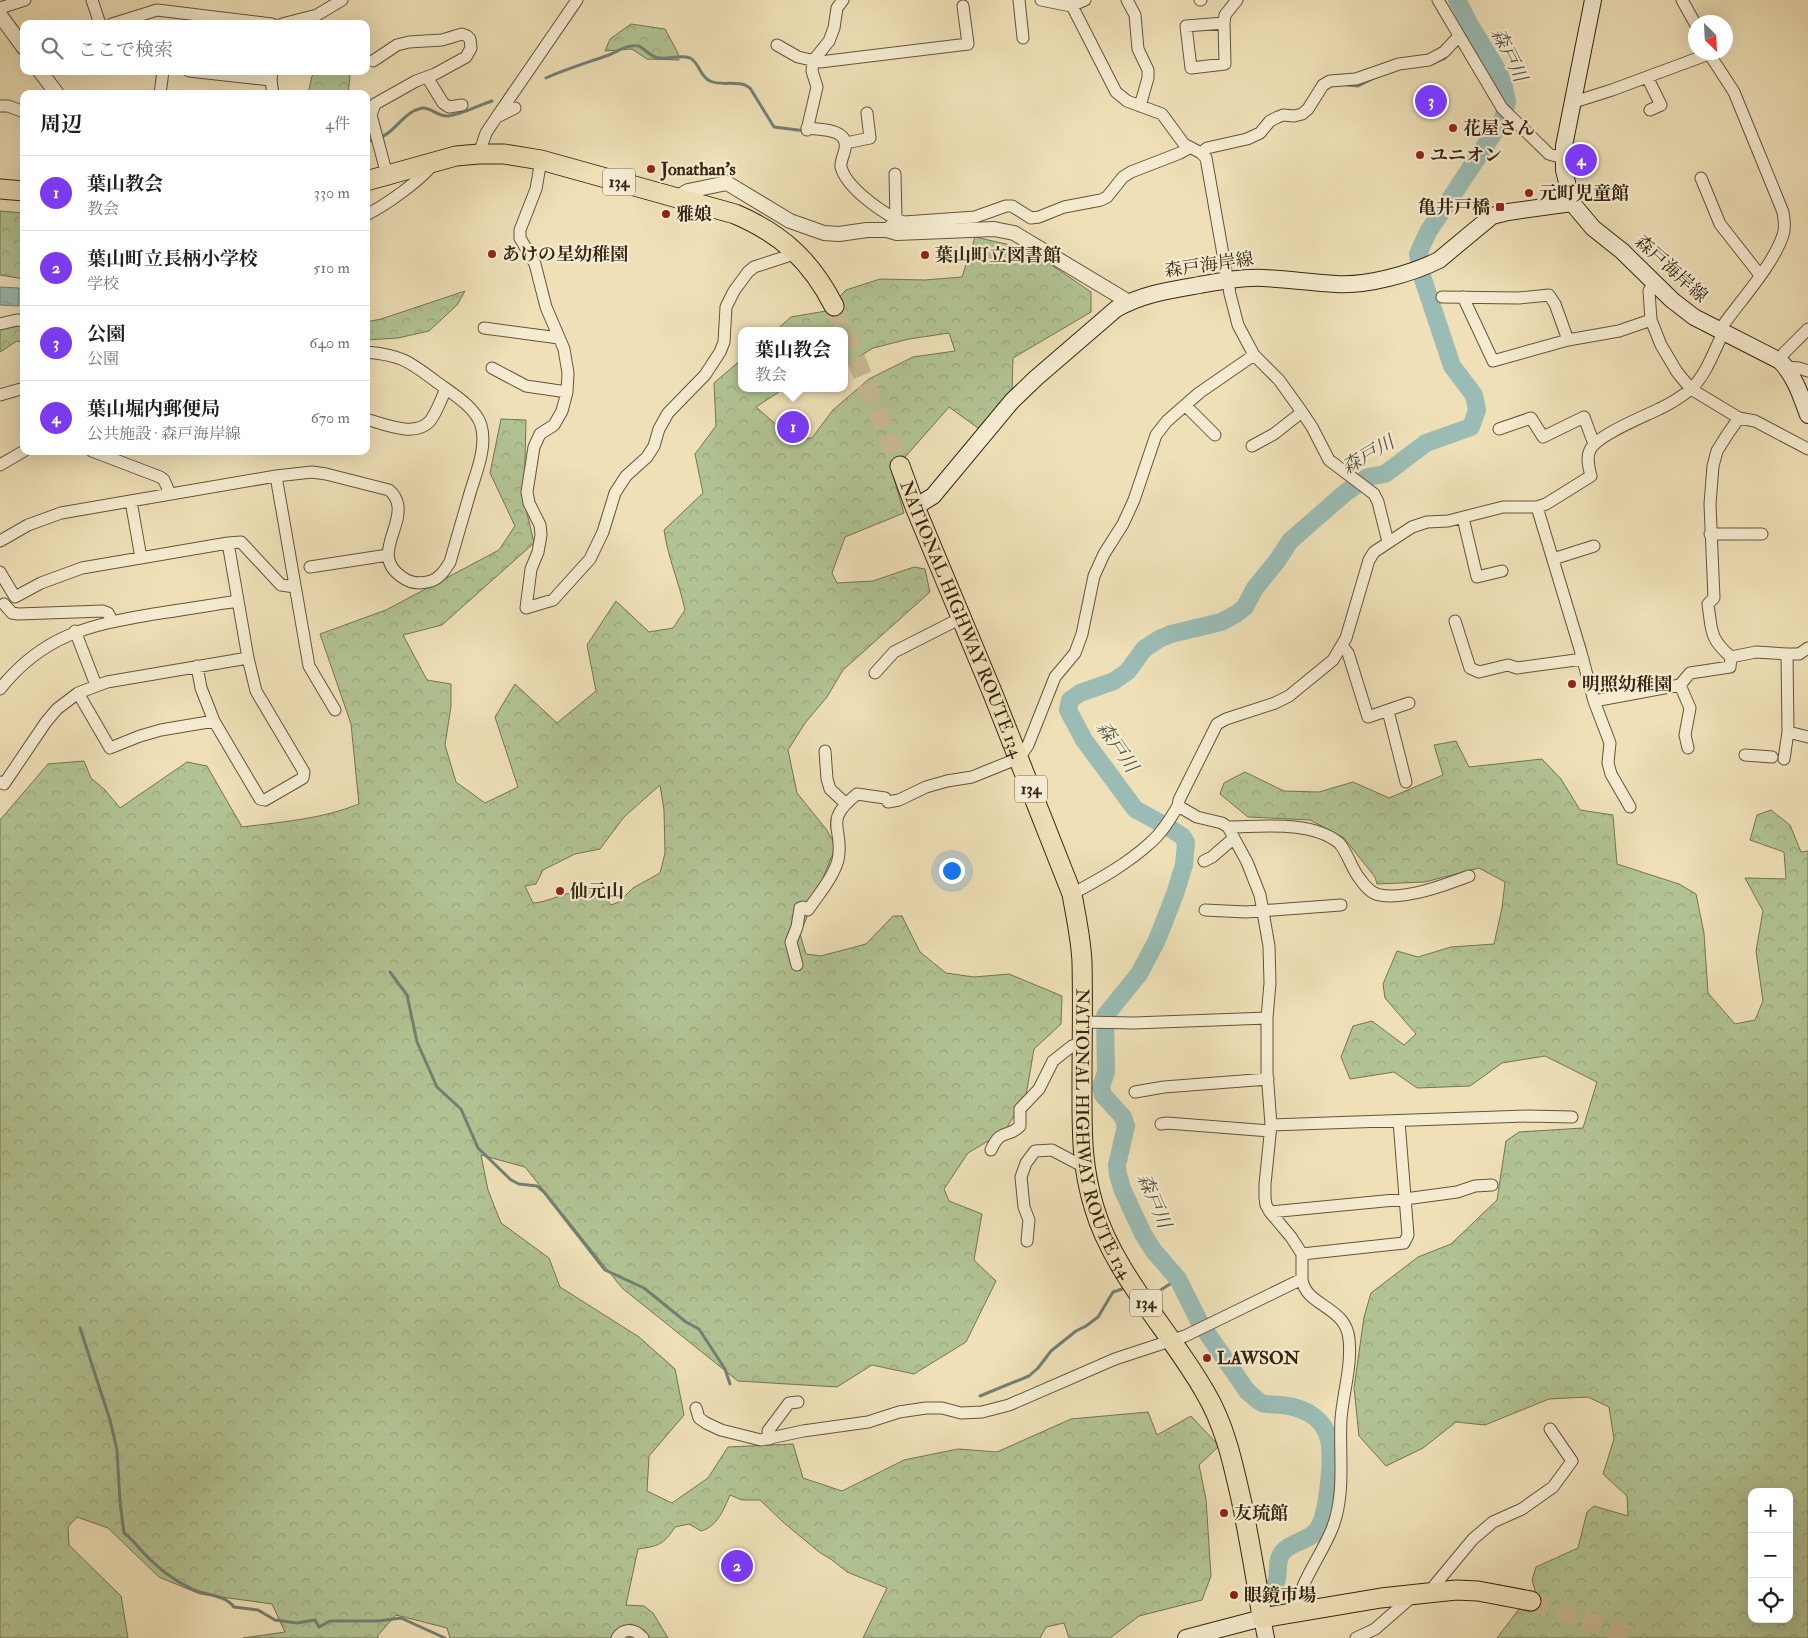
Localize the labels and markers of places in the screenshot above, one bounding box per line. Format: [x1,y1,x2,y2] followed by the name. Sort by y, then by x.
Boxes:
[1415,82,1447,120] pin: 3
[1463,117,1535,140] place label: 花屋さん
[1447,122,1459,134] marker: 花屋さん
[1565,141,1597,179] pin: 4
[1430,144,1502,167] place label: ユニオン
[1414,149,1426,161] marker: ユニオン
[660,158,736,181] place label: Jonathan's
[645,163,657,175] marker: Jonathan's
[1539,182,1629,205] place label: 元町児童館
[1523,187,1535,199] marker: 元町児童館
[1418,196,1490,219] place label: 亀井戸橋
[1494,201,1506,213] marker: 亀井戸橋
[676,203,712,226] place label: 雅娘
[660,208,672,220] marker: 雅娘
[502,243,628,266] place label: あけの星幼稚園
[935,244,1061,267] place label: 葉山町立図書館
[486,248,498,260] marker: あけの星幼稚園
[919,249,931,261] marker: 葉山町立図書館
[777,408,809,446] pin: 1
[1582,673,1672,696] place label: 明照幼稚園
[1566,678,1578,690] marker: 明照幼稚園
[570,880,624,903] place label: 仙元山
[554,885,566,897] marker: 仙元山
[1217,1347,1300,1370] place label: LAWSON
[1201,1352,1213,1364] marker: LAWSON
[1234,1502,1288,1525] place label: 友琉館
[1218,1507,1230,1519] marker: 友琉館
[721,1547,753,1585] pin: 2
[1244,1584,1316,1607] place label: 眼鏡市場
[1228,1589,1240,1601] marker: 眼鏡市場

